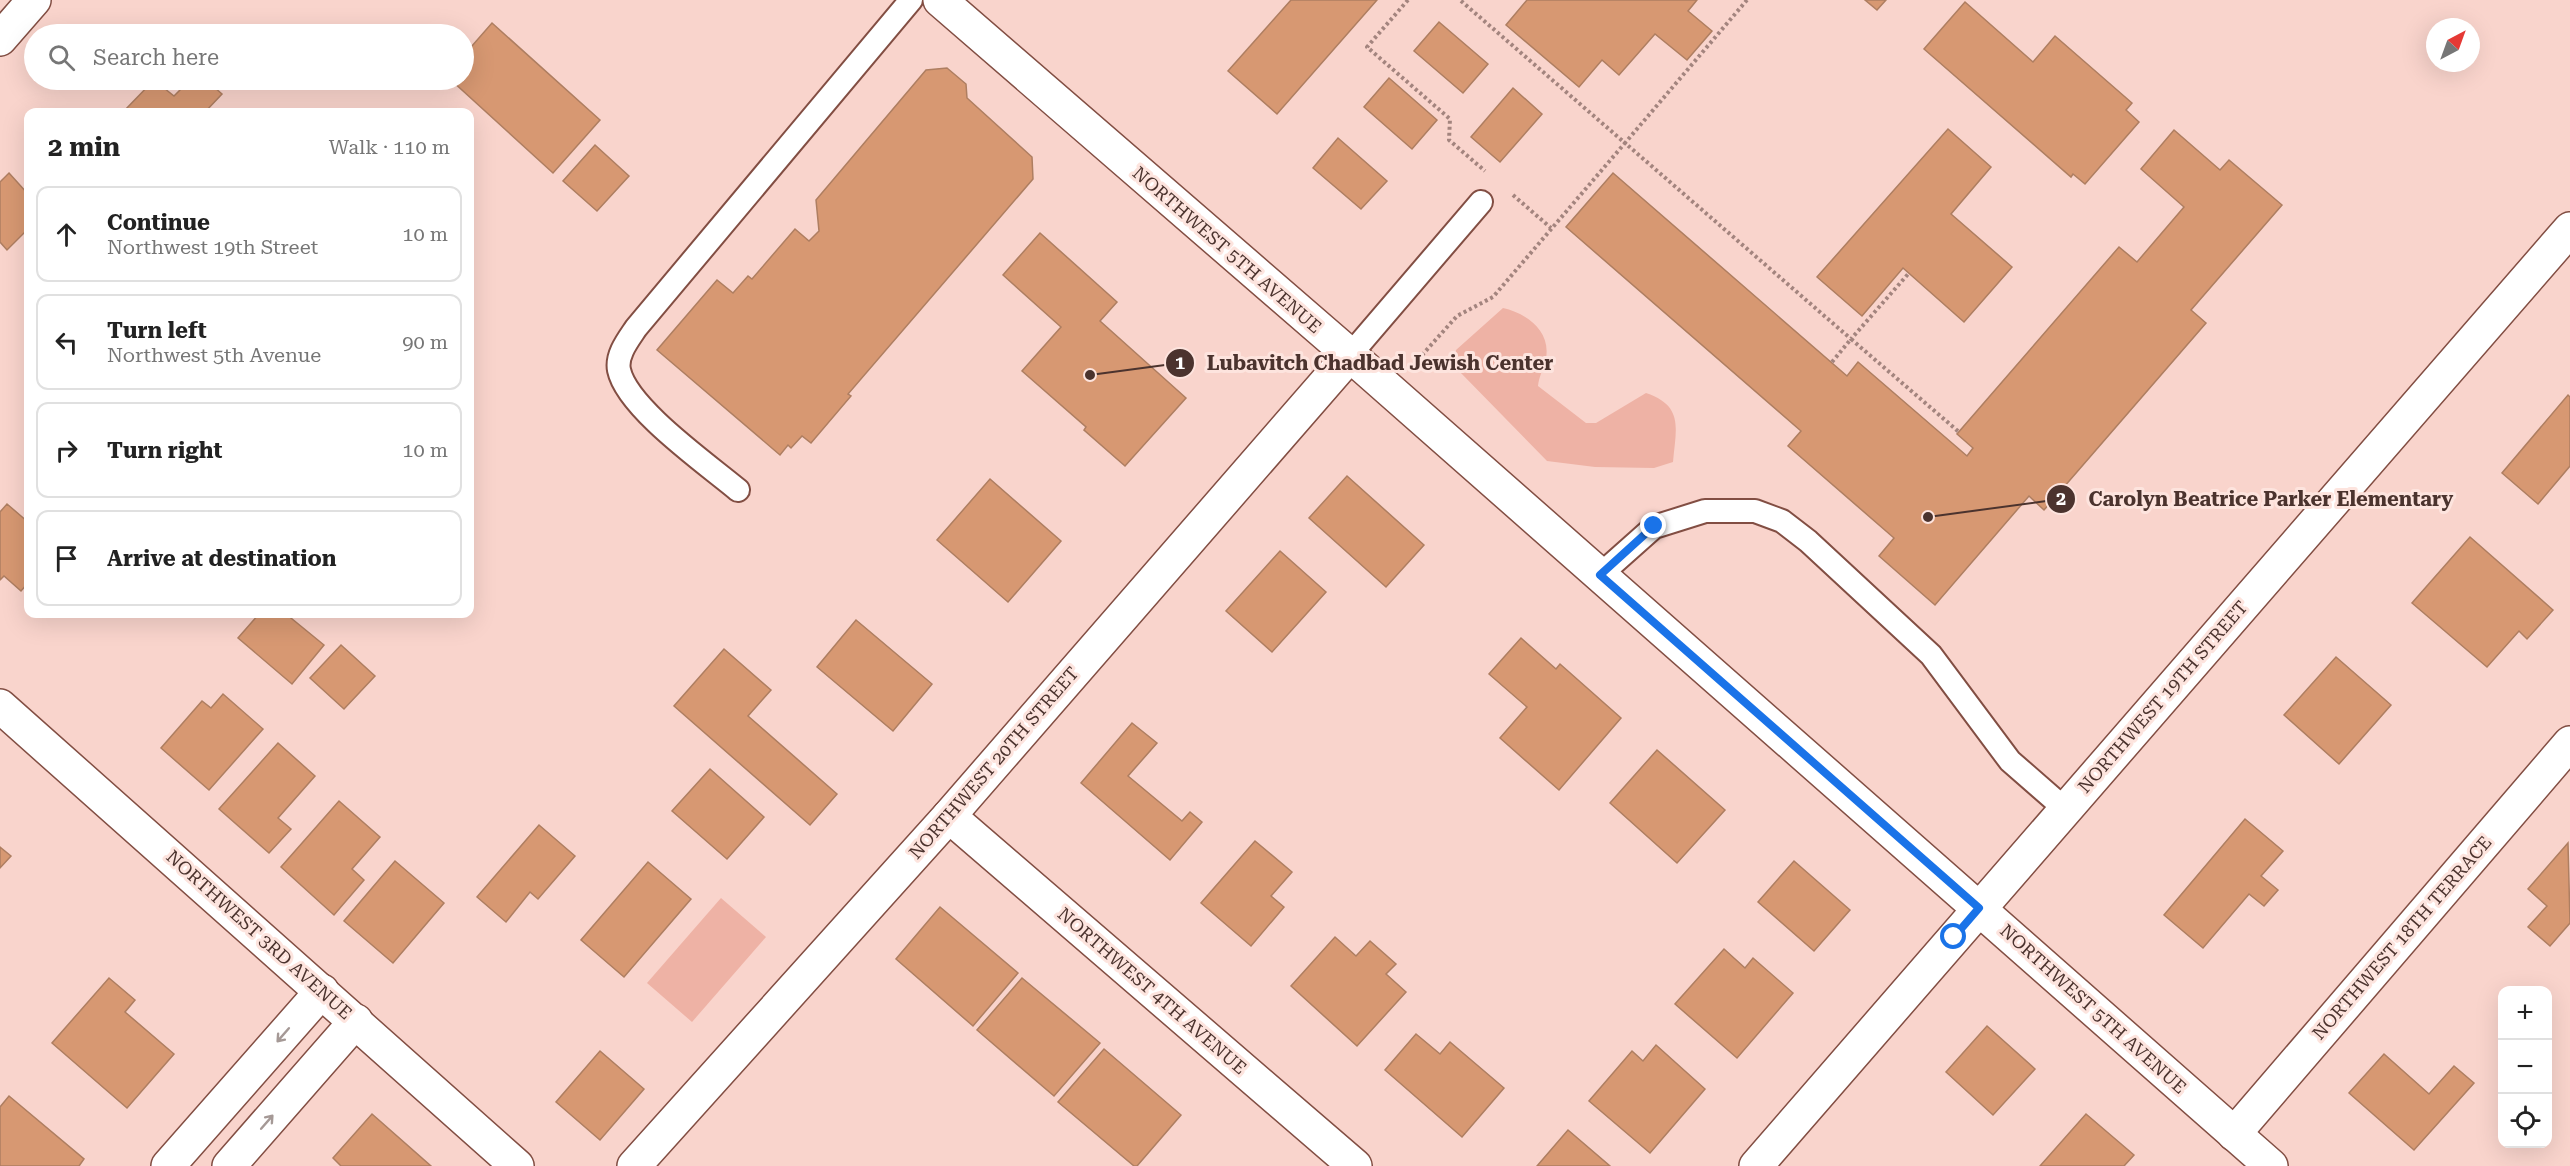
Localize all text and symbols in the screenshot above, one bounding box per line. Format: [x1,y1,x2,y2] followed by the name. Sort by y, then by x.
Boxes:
[2426,18,2480,72] north arrow
[24,24,474,90] search box
[45,41,78,74] icon: search
[93,45,219,70] text: Search here
[48,132,120,162] text: 2 min
[329,135,450,159] text: Walk · 110 m
[1129,162,1326,337] street label: NORTHWEST 5TH AVENUE
[107,210,210,235] text: Continue
[50,218,83,251] icon: ahead
[402,222,448,246] text: 10 m
[107,235,318,259] text: Northwest 19th Street
[107,318,207,343] text: Turn left
[50,326,83,359] icon: left
[402,330,448,354] text: 90 m
[107,343,321,367] text: Northwest 5th Avenue
[1165,344,1566,382] callout: Lubavitch Chadbad Jewish Center
[1207,351,1553,375] text: Lubavitch Chadbad Jewish Center
[1175,352,1185,373] text: 1
[50,434,83,467] icon: right
[107,438,222,463] text: Turn right
[402,438,448,462] text: 10 m
[2046,480,2465,518] callout: Carolyn Beatrice Parker Elementary
[2089,487,2453,511] text: Carolyn Beatrice Parker Elementary
[2056,488,2066,509] text: 2
[1640,512,1666,538] route end
[50,542,83,575] icon: arrive
[107,546,336,571] text: Arrive at destination
[2074,596,2252,797] street label: NORTHWEST 19TH STREET
[905,662,1083,863] street label: NORTHWEST 20TH STREET
[2308,832,2496,1044] street label: NORTHWEST 18TH TERRACE
[162,846,356,1024] street label: NORTHWEST 3RD AVENUE
[1054,903,1251,1078] street label: NORTHWEST 4TH AVENUE
[1996,920,2191,1098] street label: NORTHWEST 5TH AVENUE
[1940,923,1966,949] route start
[2498,986,2552,1148] map controls
[2498,986,2552,1040] button: +
[277,1027,290,1043] one-way arrow
[2498,1040,2552,1094] button: −
[2498,1094,2552,1148] button: locate
[260,1115,274,1130] one-way arrow

